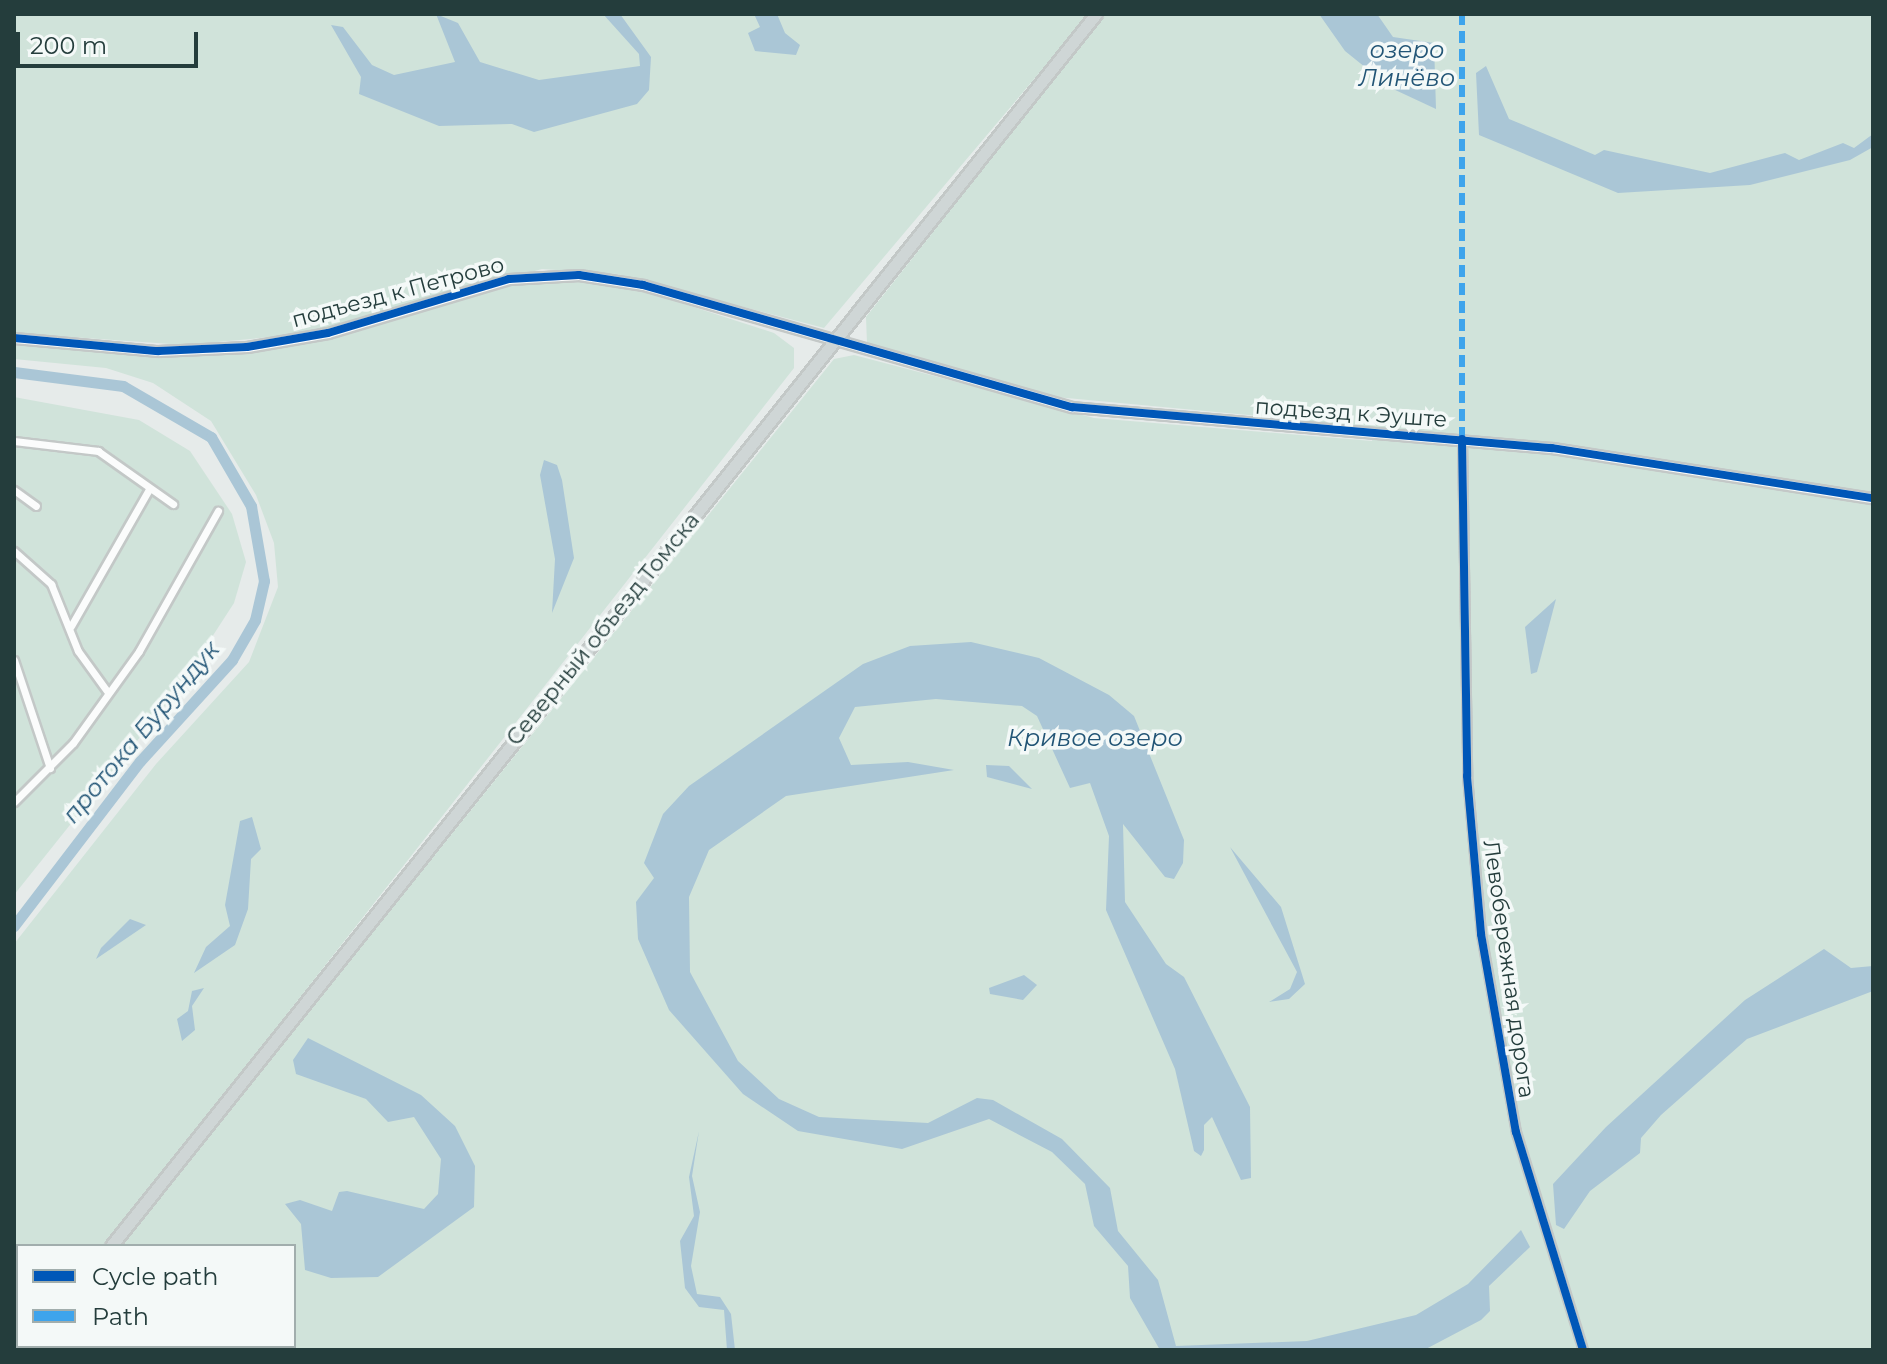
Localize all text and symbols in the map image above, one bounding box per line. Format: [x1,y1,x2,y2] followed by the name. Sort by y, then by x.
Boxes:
[20,16,202,66] scale bar
[30,31,107,60] text: 200 m
[1359,36,1455,92] water label: озеро Линёво
[289,251,507,333] street label: подъезд к Петрово
[1254,393,1448,433] street label: подъезд к Эуште
[501,507,705,751] street label: Северный объезд Томска
[57,635,225,829] water label: протока Бурундук
[1007,724,1183,752] water label: Кривое озеро
[1478,838,1540,1100] street label: Левобережная дорога
[16,1244,296,1348] legend
[92,1262,219,1291] text: Cycle path
[92,1302,149,1331] text: Path

